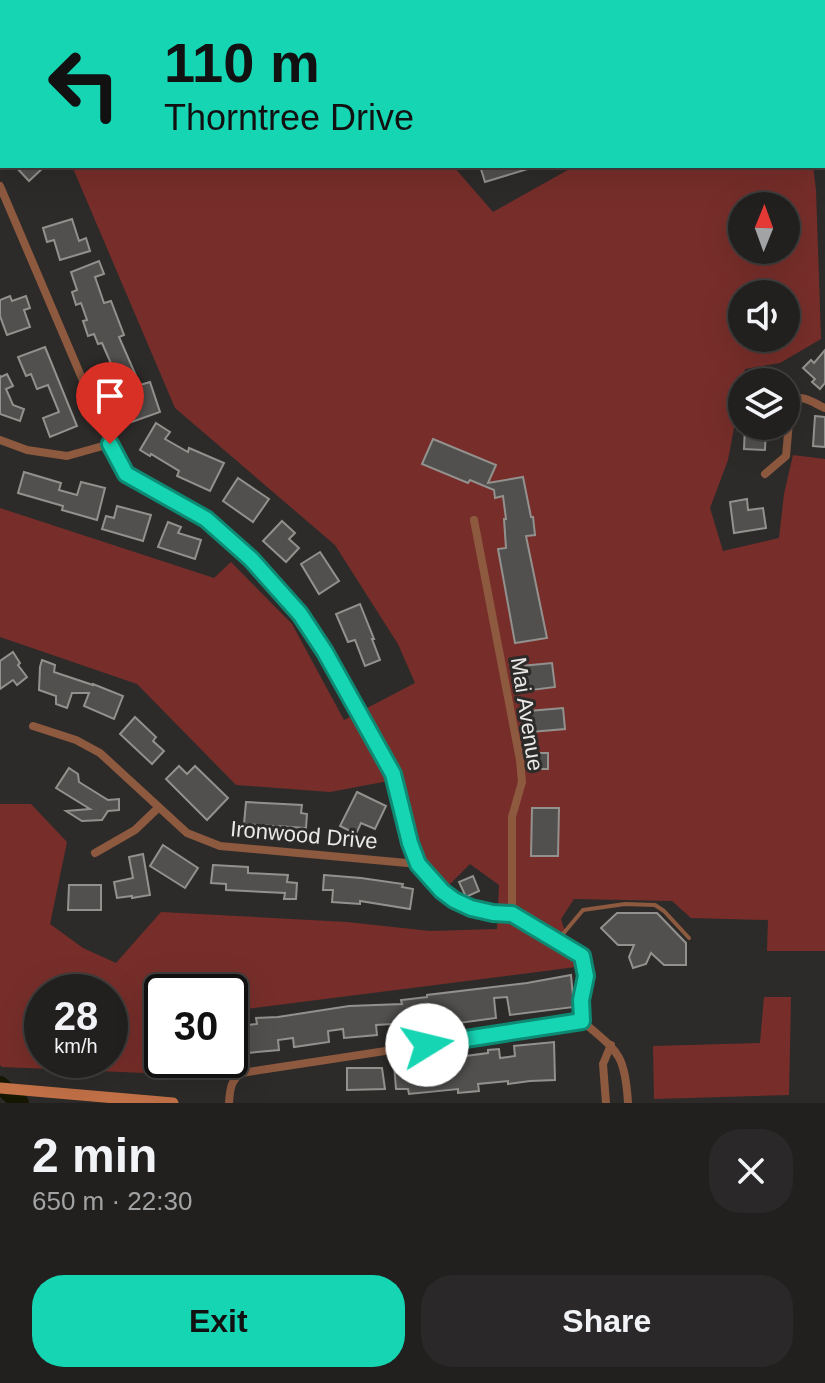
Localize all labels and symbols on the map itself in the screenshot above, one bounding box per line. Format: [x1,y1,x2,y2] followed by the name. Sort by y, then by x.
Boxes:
[728,192,800,264] north arrow
[76,362,144,444] pin
[506,655,548,773] street label: Mai Avenue
[229,816,379,854] street label: Ironwood Drive
[144,974,248,1078] speed limit sign: 30
[385,1003,469,1087] position arrow

